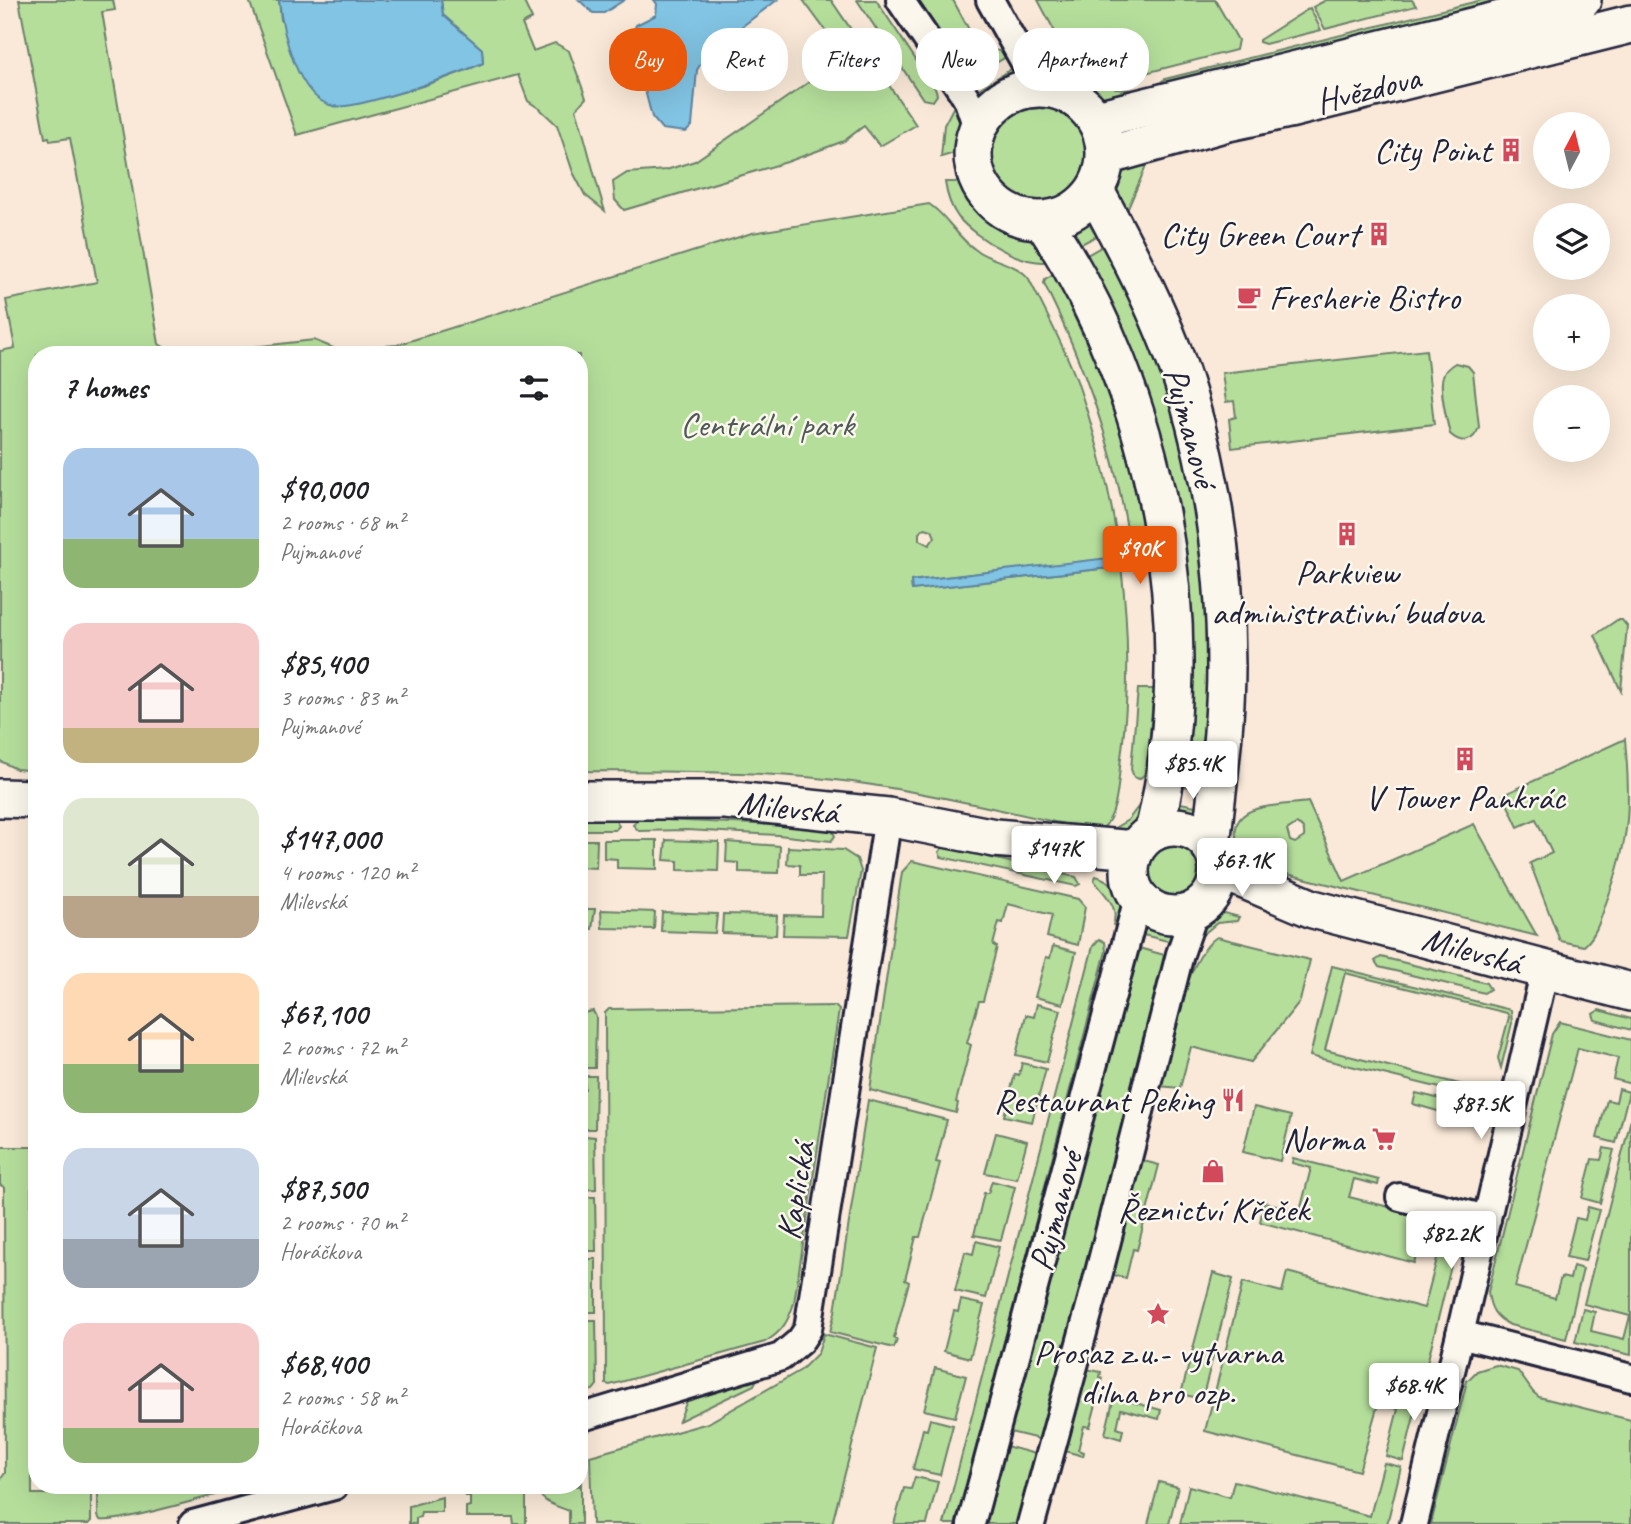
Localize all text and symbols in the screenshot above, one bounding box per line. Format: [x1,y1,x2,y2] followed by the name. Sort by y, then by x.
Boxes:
[609,28,687,91] chip: Buy
[701,28,788,91] chip: Rent
[802,28,902,91] chip: Filters
[916,28,999,91] chip: New
[1013,28,1149,91] chip: Apartment
[1311,54,1427,124] street label: Hvězdova
[1533,112,1610,189] north arrow
[1533,112,1610,462] map controls
[1374,128,1494,173] place label: City Point
[1497,136,1525,164] building icon: City Point
[1533,203,1610,280] button: layers
[1161,212,1363,257] place label: City Green Court
[1365,220,1393,248] building icon: City Green Court
[1269,275,1462,320] place label: Fresherie Bistro
[1235,283,1263,311] cafe icon: Fresherie Bistro
[1533,294,1610,371] button: +
[1153,362,1229,497] street label: Pujmanové
[63,369,148,407] text: 7 homes
[515,369,553,407] icon: filters
[1533,385,1610,462] button: −
[680,402,856,447] park label: Centrální park
[280,470,367,508] text: $90,000
[119,476,203,560] icon: home
[280,508,404,537] text: 2 rooms · 68 m²
[1333,520,1361,548] building icon: Parkview administrativní budova
[1099,526,1181,586] pin: $90K
[1119,534,1161,563] text: $90K
[280,537,360,566] text: Pujmanové
[1211,550,1485,635] place label: Parkview administrativní budova
[280,645,366,683] text: $85,400
[119,651,203,735] icon: home
[280,683,404,712] text: 3 rooms · 83 m²
[280,712,360,741] text: Pujmanové
[1136,742,1250,801] pin: $85.4K
[1451,745,1479,773] building icon: V Tower Pankrác
[1164,749,1222,778] text: $85.4K
[1365,775,1567,820] place label: V Tower Pankrác
[735,780,844,836] street label: Milevská
[280,820,380,858] text: $147,000
[119,826,203,910] icon: home
[1005,826,1103,886] pin: $147K
[1028,834,1081,863] text: $147K
[1185,838,1299,898] pin: $67.1K
[1213,846,1271,875] text: $67.1K
[280,858,415,887] text: 4 rooms · 120 m²
[280,887,346,916] text: Milevská
[1417,916,1530,986] street label: Milevská
[280,995,367,1033] text: $67,100
[119,1001,203,1085] icon: home
[280,1033,404,1062] text: 2 rooms · 72 m²
[280,1062,346,1091] text: Milevská
[994,1078,1216,1123] place label: Restaurant Peking
[1424,1082,1538,1141] pin: $87.5K
[1219,1086,1247,1114] restaurant icon: Restaurant Peking
[1452,1089,1510,1118] text: $87.5K
[1283,1117,1366,1162] place label: Norma
[1370,1125,1398,1153] supermarket icon: Norma
[766,1135,826,1243] street label: Kaplická
[1018,1141,1094,1276] street label: Pujmanové
[1199,1157,1227,1185] shop icon: Řeznictví Křeček
[280,1170,366,1208] text: $87,500
[119,1176,203,1260] icon: home
[1117,1187,1312,1232] place label: Řeznictví Křeček
[280,1208,404,1237] text: 2 rooms · 70 m²
[1394,1212,1508,1271] pin: $82.2K
[1422,1219,1480,1248] text: $82.2K
[280,1237,361,1266] text: Horáčkova
[1144,1300,1172,1328] place icon: Prosaz z.u.- vytvarna dilna pro ozp.
[1034,1330,1284,1415] place label: Prosaz z.u.- vytvarna dilna pro ozp.
[280,1345,368,1383] text: $68,400
[119,1351,203,1435] icon: home
[1357,1364,1471,1423] pin: $68.4K
[1385,1371,1443,1400] text: $68.4K
[280,1383,404,1412] text: 2 rooms · 58 m²
[280,1412,361,1441] text: Horáčkova

